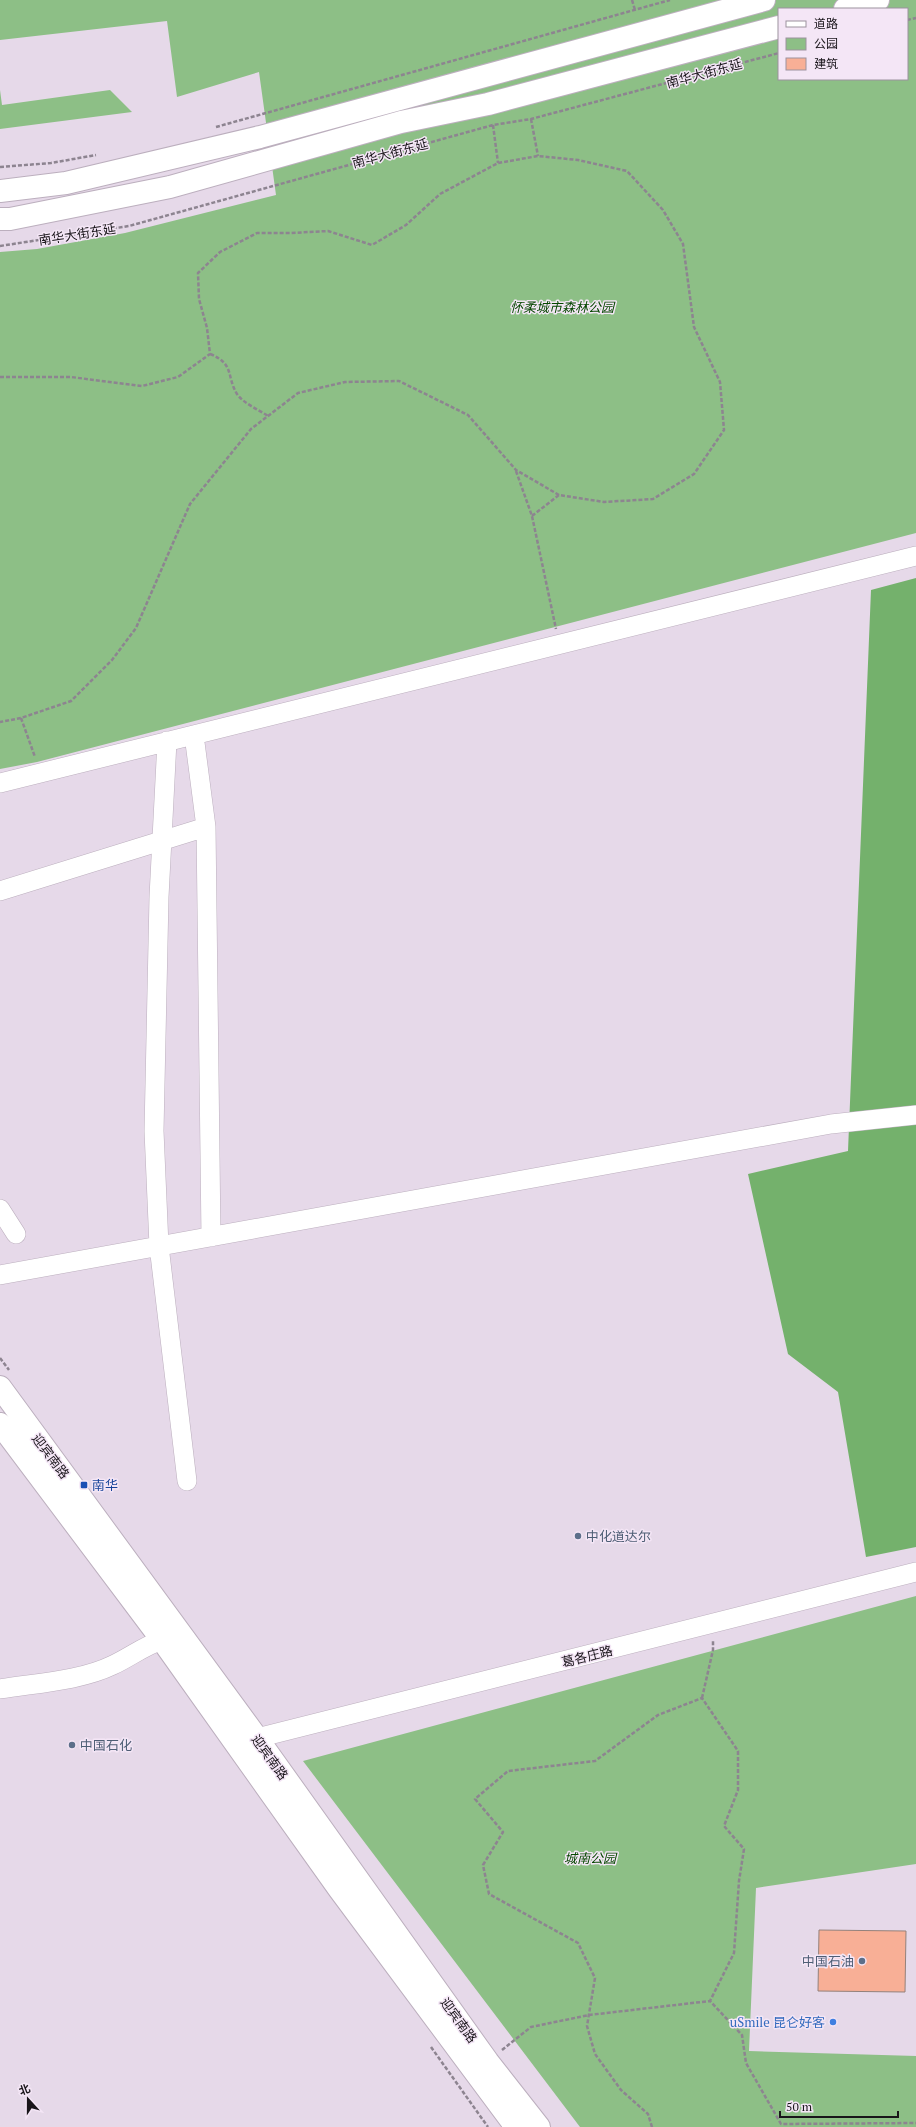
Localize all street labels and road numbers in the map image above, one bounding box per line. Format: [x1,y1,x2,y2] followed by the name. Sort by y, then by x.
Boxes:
[664,54,744,92] street label: 南华大街东延
[350,134,430,172] street label: 南华大街东延
[37,219,117,249] street label: 南华大街东延
[28,1430,74,1482] street label: 迎宾南路
[560,1641,614,1671] street label: 葛各庄路
[247,1731,293,1783] street label: 迎宾南路
[436,1994,482,2046] street label: 迎宾南路

